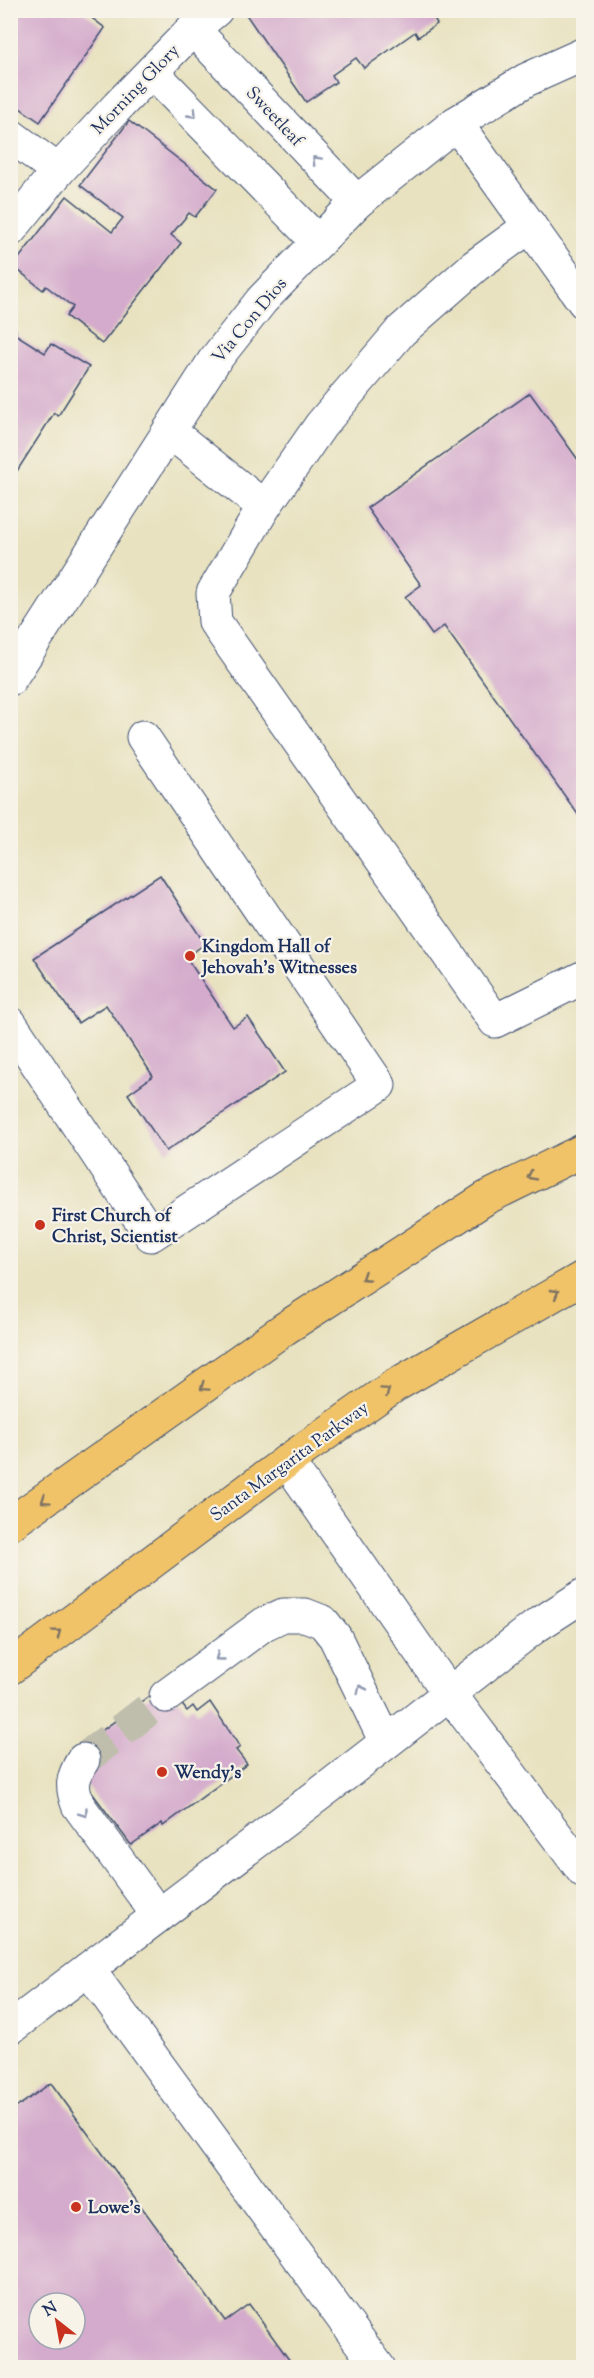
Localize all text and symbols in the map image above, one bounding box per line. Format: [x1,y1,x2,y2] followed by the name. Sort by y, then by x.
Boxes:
[87,39,186,141] street label: Morning Glory
[239,81,309,154] street label: Sweetleaf
[186,107,197,117] one-way arrow
[313,156,324,167] one-way arrow
[207,273,294,370] street label: Via Con Dios
[200,935,357,982] place label: Kingdom Hall of Jehovah's Witnesses
[183,949,197,963] marker: Kingdom Hall of Jehovah's Witnesses
[526,1168,537,1180] one-way arrow
[52,1204,178,1251] place label: First Church of Christ, Scientist
[33,1218,47,1232] marker: First Church of Christ, Scientist
[360,1269,371,1280] one-way arrow
[549,1289,559,1300] one-way arrow
[199,1380,210,1391] one-way arrow
[380,1387,391,1398] one-way arrow
[205,1396,375,1529] street label: Santa Margarita Parkway
[40,1493,51,1504] one-way arrow
[51,1629,62,1640] one-way arrow
[215,1650,226,1661] one-way arrow
[356,1685,368,1696] one-way arrow
[174,1761,241,1787] place label: Wendy's
[155,1765,169,1779] marker: Wendy's
[77,1807,88,1818] one-way arrow
[88,2196,141,2222] place label: Lowe's
[69,2200,83,2214] marker: Lowe's
[27,2291,87,2351] north arrow
[39,2297,62,2323] text: N

